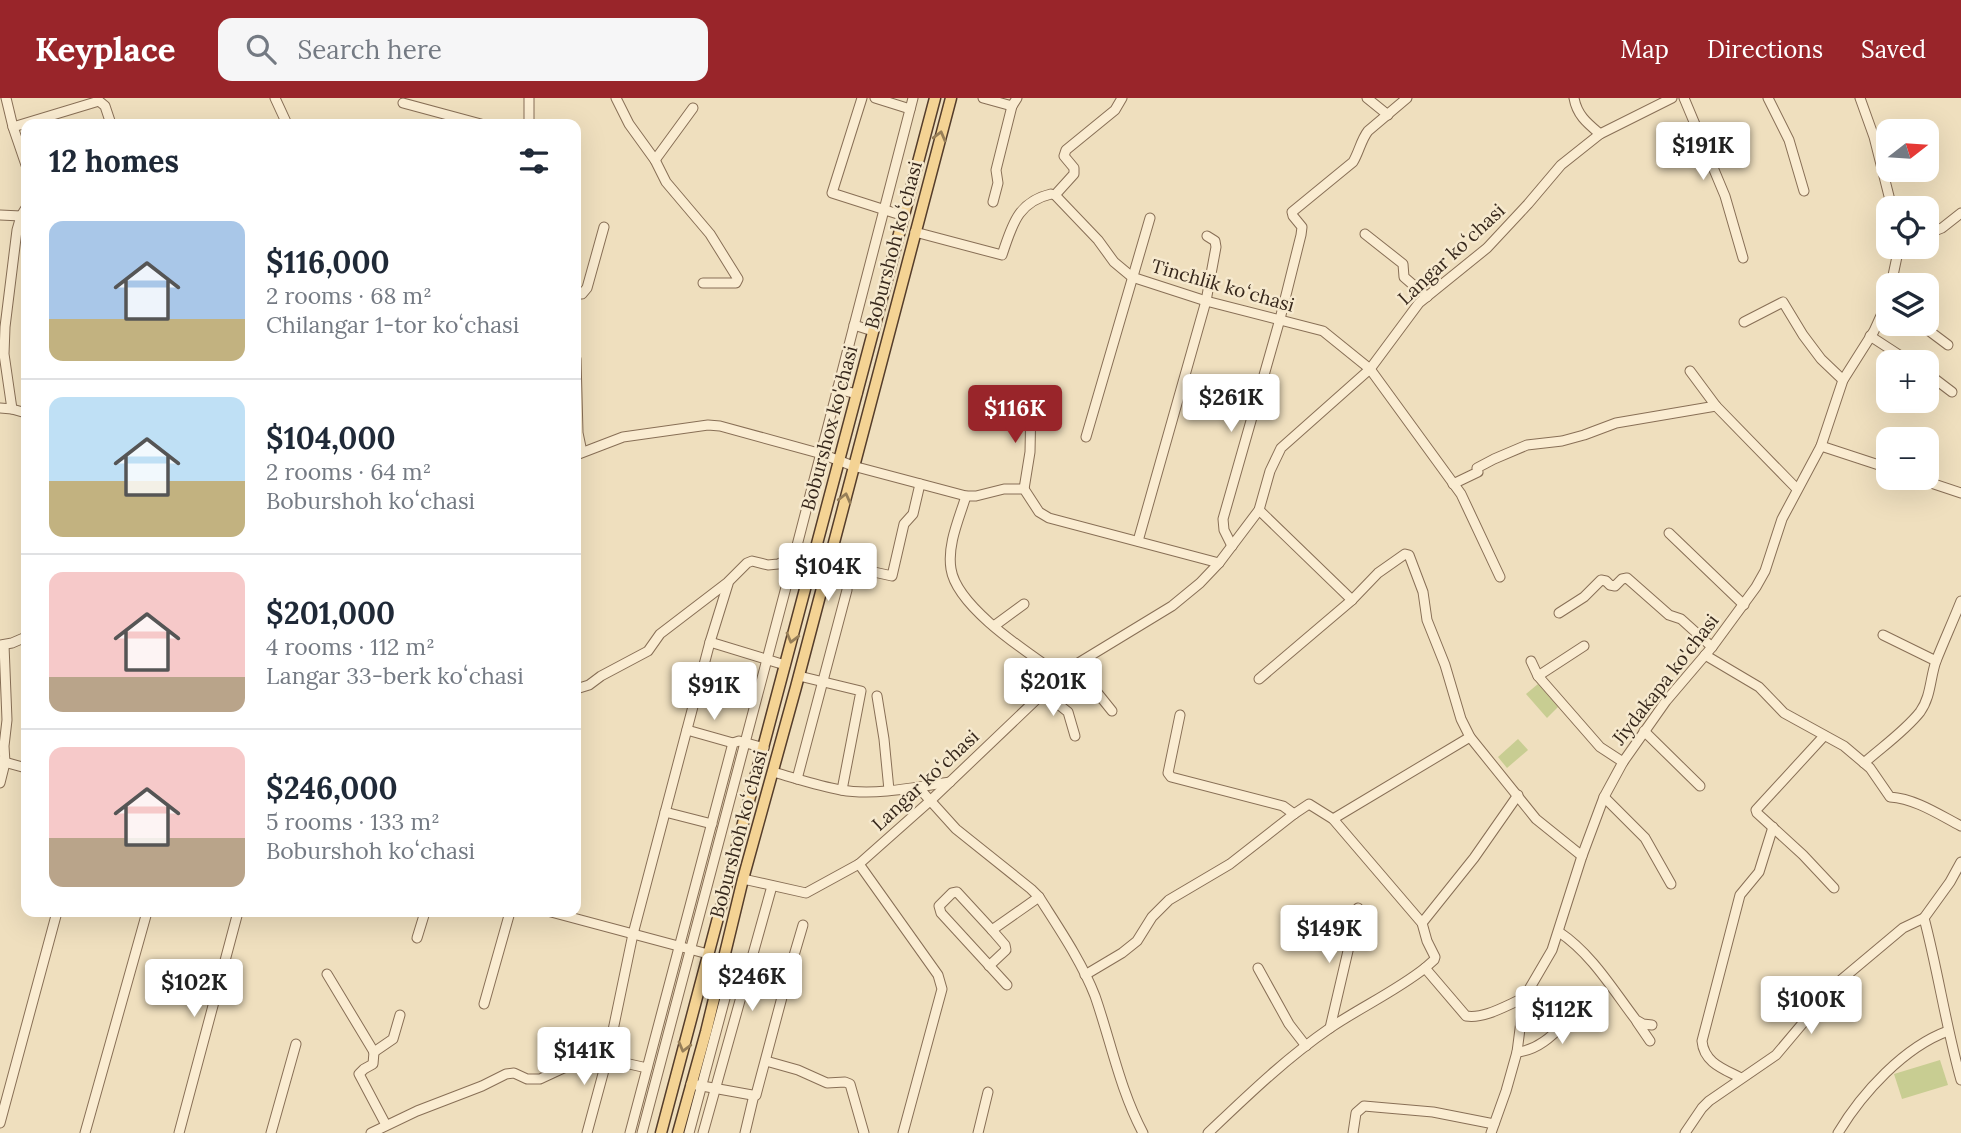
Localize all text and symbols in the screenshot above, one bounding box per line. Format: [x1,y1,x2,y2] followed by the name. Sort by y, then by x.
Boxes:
[218,18,708,81] search box
[35,28,176,70] text: Keyplace
[242,30,280,68] icon: search
[298,33,442,66] text: Search here
[1620,34,1669,65] text: Map
[1707,34,1823,65] text: Directions
[1861,34,1926,65] text: Saved
[1876,119,1939,182] north arrow
[1876,119,1939,490] map controls
[1654,122,1752,182] pin: $191K
[932,130,947,142] one-way arrow
[1672,130,1734,159] text: $191K
[49,142,179,180] text: 12 homes
[515,142,553,180] icon: filters
[859,159,927,331] street label: Boburshoh koʻchasi
[1876,196,1939,259] button: locate
[1392,198,1510,310] street label: Langar koʻchasi
[266,243,390,281] text: $116,000
[105,249,189,333] icon: home
[1149,253,1297,317] street label: Tinchlik koʻchasi
[1876,273,1939,336] button: layers
[266,281,432,310] text: 2 rooms · 68 m²
[266,310,519,339] text: Chilangar 1-tor koʻchasi
[795,343,863,513] street label: Boburshox ko'chasi
[1876,350,1939,413] button: +
[1182,374,1280,434] pin: $261K
[1199,382,1263,411] text: $261K
[966,386,1064,445] pin: $116K
[984,393,1046,422] text: $116K
[266,419,396,457] text: $104,000
[105,425,189,509] icon: home
[1876,427,1939,490] button: −
[266,457,431,486] text: 2 rooms · 64 m²
[266,486,475,515] text: Boburshoh koʻchasi
[837,492,851,504] one-way arrow
[779,544,877,603] pin: $104K
[795,551,861,580] text: $104K
[266,594,395,632] text: $201,000
[105,600,189,684] icon: home
[1606,609,1724,750] street label: Jiydakapa ko'chasi
[266,632,435,661] text: 4 rooms · 112 m²
[786,632,801,644] one-way arrow
[1004,658,1102,718] pin: $201K
[266,661,524,690] text: Langar 33-berk koʻchasi
[673,662,755,722] pin: $91K
[1020,666,1086,695] text: $201K
[688,670,740,699] text: $91K
[866,724,984,836] street label: Langar koʻchasi
[704,748,772,920] street label: Boburshoh koʻchasi
[266,769,398,807] text: $246,000
[105,775,189,859] icon: home
[266,807,440,836] text: 5 rooms · 133 m²
[266,836,475,865] text: Boburshoh koʻchasi
[1280,906,1378,965] pin: $149K
[1296,913,1362,942] text: $149K
[703,954,801,1013] pin: $246K
[145,960,243,1019] pin: $102K
[718,961,786,990] text: $246K
[161,967,227,996] text: $102K
[1762,976,1860,1036] pin: $100K
[1777,984,1845,1013] text: $100K
[1513,986,1611,1046] pin: $112K
[1532,994,1592,1023] text: $112K
[535,1028,633,1087] pin: $141K
[553,1035,615,1064] text: $141K
[678,1041,692,1053] one-way arrow

